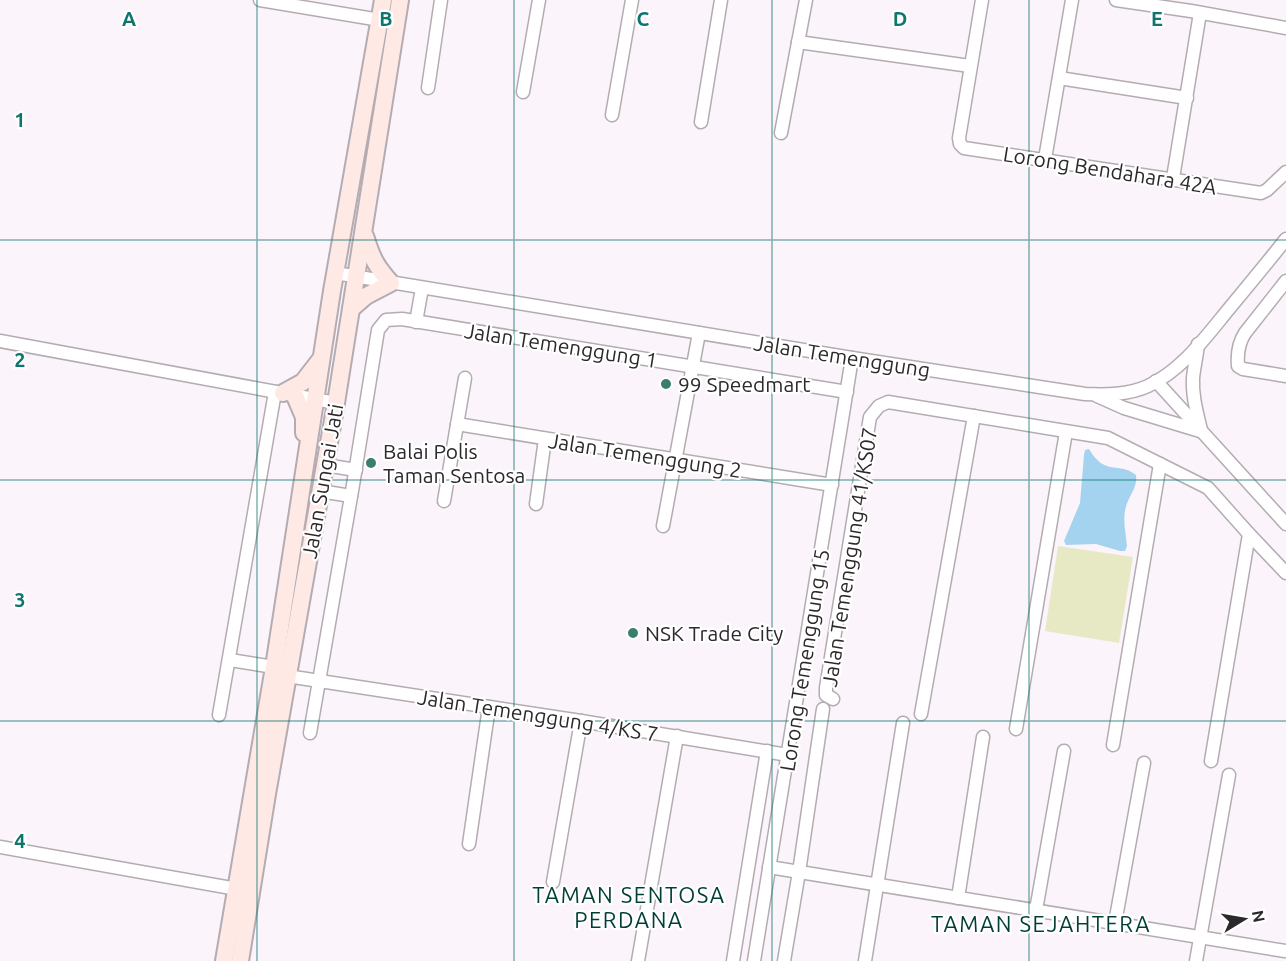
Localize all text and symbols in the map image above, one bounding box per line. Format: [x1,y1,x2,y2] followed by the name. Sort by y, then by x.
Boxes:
[122,7,136,30] text: A
[379,7,393,30] text: B
[637,7,650,30] text: C
[893,7,907,30] text: D
[1151,7,1163,30] text: E
[14,108,26,131] text: 1
[1002,141,1219,199] street label: Lorong Bendahara 42A
[463,318,659,372] street label: Jalan Temenggung 1
[752,330,932,382] street label: Jalan Temenggung
[14,348,26,371] text: 2
[678,372,810,396] place label: 99 Speedmart
[659,377,673,391] marker: 99 Speedmart
[297,402,347,560] street label: Jalan Sungai Jati
[817,426,881,688] street label: Jalan Temenggung 41/KS07
[547,428,743,482] street label: Jalan Temenggung 2
[383,439,525,487] place label: Balai Polis Taman Sentosa
[364,456,378,470] marker: Balai Polis Taman Sentosa
[775,547,833,773] street label: Lorong Temenggung 15
[14,588,26,611] text: 3
[645,621,783,645] place label: NSK Trade City
[626,626,640,640] marker: NSK Trade City
[416,684,660,746] street label: Jalan Temenggung 4/KS 7
[14,829,26,852] text: 4
[532,882,726,932] district label: TAMAN SENTOSA PERDANA
[1214,889,1274,949] north arrow
[1249,909,1269,924] text: N
[931,911,1151,936] district label: TAMAN SEJAHTERA

